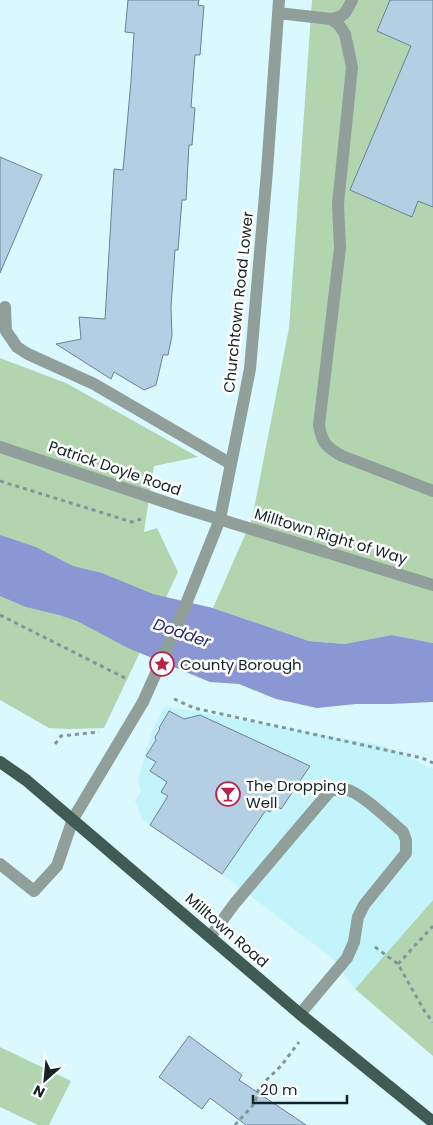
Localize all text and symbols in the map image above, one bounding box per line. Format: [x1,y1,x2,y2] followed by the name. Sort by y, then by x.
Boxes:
[218,210,258,394] street label: Churchtown Road Lower
[46,435,184,501] street label: Patrick Doyle Road
[252,503,410,569] street label: Milltown Right of Way
[150,613,215,654] water label: Dodder
[149,651,175,677] place icon: County Borough
[180,654,302,675] place label: County Borough
[246,775,347,813] place label: The Dropping Well
[215,781,241,807] bar icon: The Dropping Well
[181,888,273,972] street label: Milltown Road
[20,1055,70,1105] north arrow
[253,1072,347,1104] scale bar
[260,1079,298,1100] text: 20 m
[30,1080,48,1103] text: N

